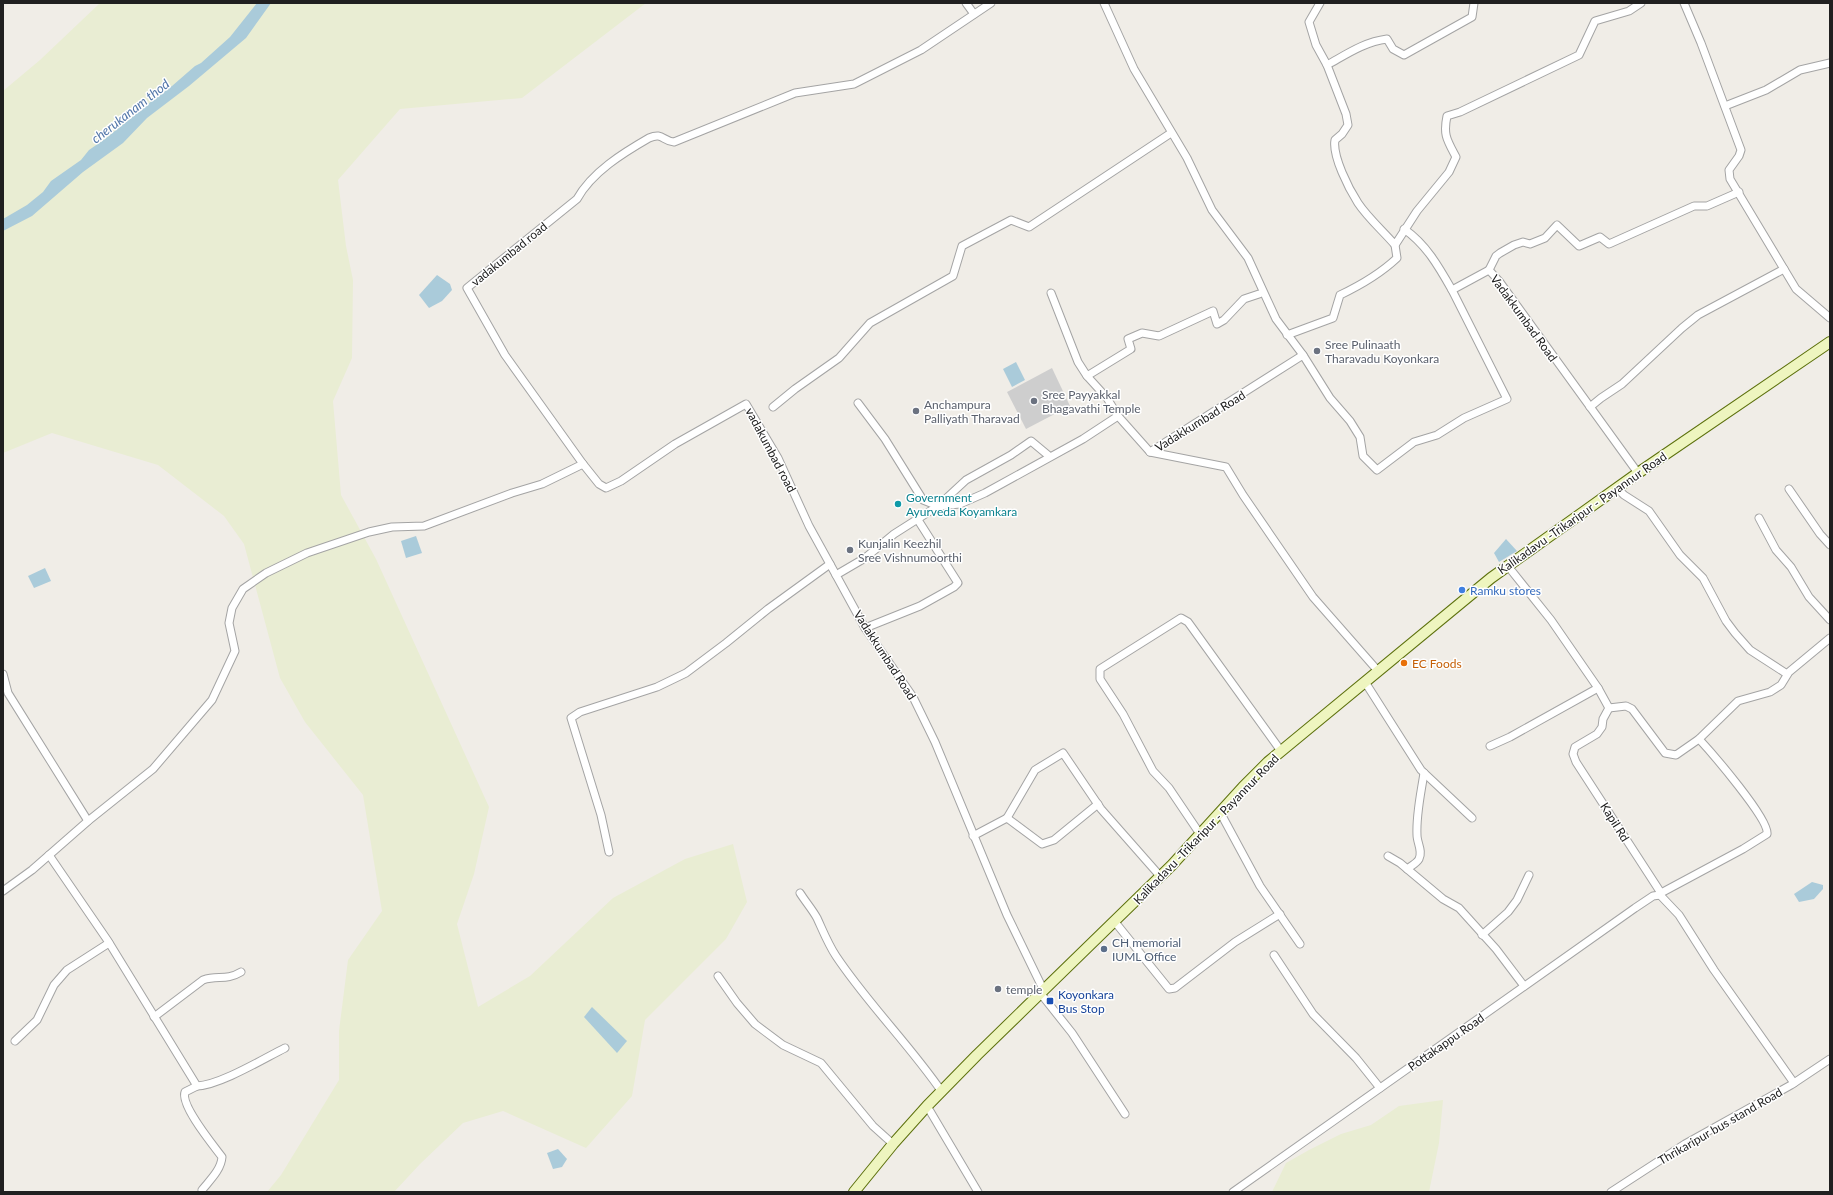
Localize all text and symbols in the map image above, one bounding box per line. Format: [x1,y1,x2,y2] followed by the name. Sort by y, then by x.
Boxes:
[88,75,172,146] water label: cherukanam thod
[468,219,550,289] street label: vadakumbad road
[1487,272,1561,364] street label: Vadakkumbad Road
[1325,337,1439,366] place label: Sree Pulinaath Tharavadu Koyonkara
[1312,346,1322,356] marker: Sree Pulinaath Tharavadu Koyonkara
[1042,387,1141,416] place label: Sree Payyakkal Bhagavathi Temple
[1152,387,1248,455] street label: Vadakkumbad Road
[1029,396,1039,406] marker: Sree Payyakkal Bhagavathi Temple
[924,397,1020,426] place label: Anchampura Palliyath Tharavad
[742,405,800,495] street label: vadakumbad road
[911,406,921,416] marker: Anchampura Palliyath Tharavad
[1495,449,1669,577] street label: Kalikadavu -Trikaripur - Payannur Road
[906,490,1017,519] place label: Government Ayurveda Koyamkara
[893,499,903,509] marker: Government Ayurveda Koyamkara
[858,536,962,565] place label: Kunjalin Keezhil Sree Vishnumoorthi
[845,545,855,555] marker: Kunjalin Keezhil Sree Vishnumoorthi
[1470,583,1541,598] place label: Ramku stores
[1457,585,1467,595] marker: Ramku stores
[850,607,920,703] street label: Vadakkumbad Road
[1412,656,1462,671] place label: EC Foods
[1399,658,1409,668] marker: EC Foods
[1130,751,1282,907] street label: Kalikadavu -Trikaripur - Payannur Road
[1597,800,1633,844] street label: Kapil Rd
[1112,935,1181,964] place label: CH memorial IUML Office
[1099,944,1109,954] marker: CH memorial IUML Office
[1006,982,1042,997] place label: temple
[993,984,1003,994] marker: temple
[1058,987,1114,1016] place label: Koyonkara Bus Stop
[1045,996,1055,1006] marker: Koyonkara Bus Stop
[1405,1010,1487,1074] street label: Pottakappu Road
[1655,1084,1785,1168] street label: Thrikaripur bus stand Road

